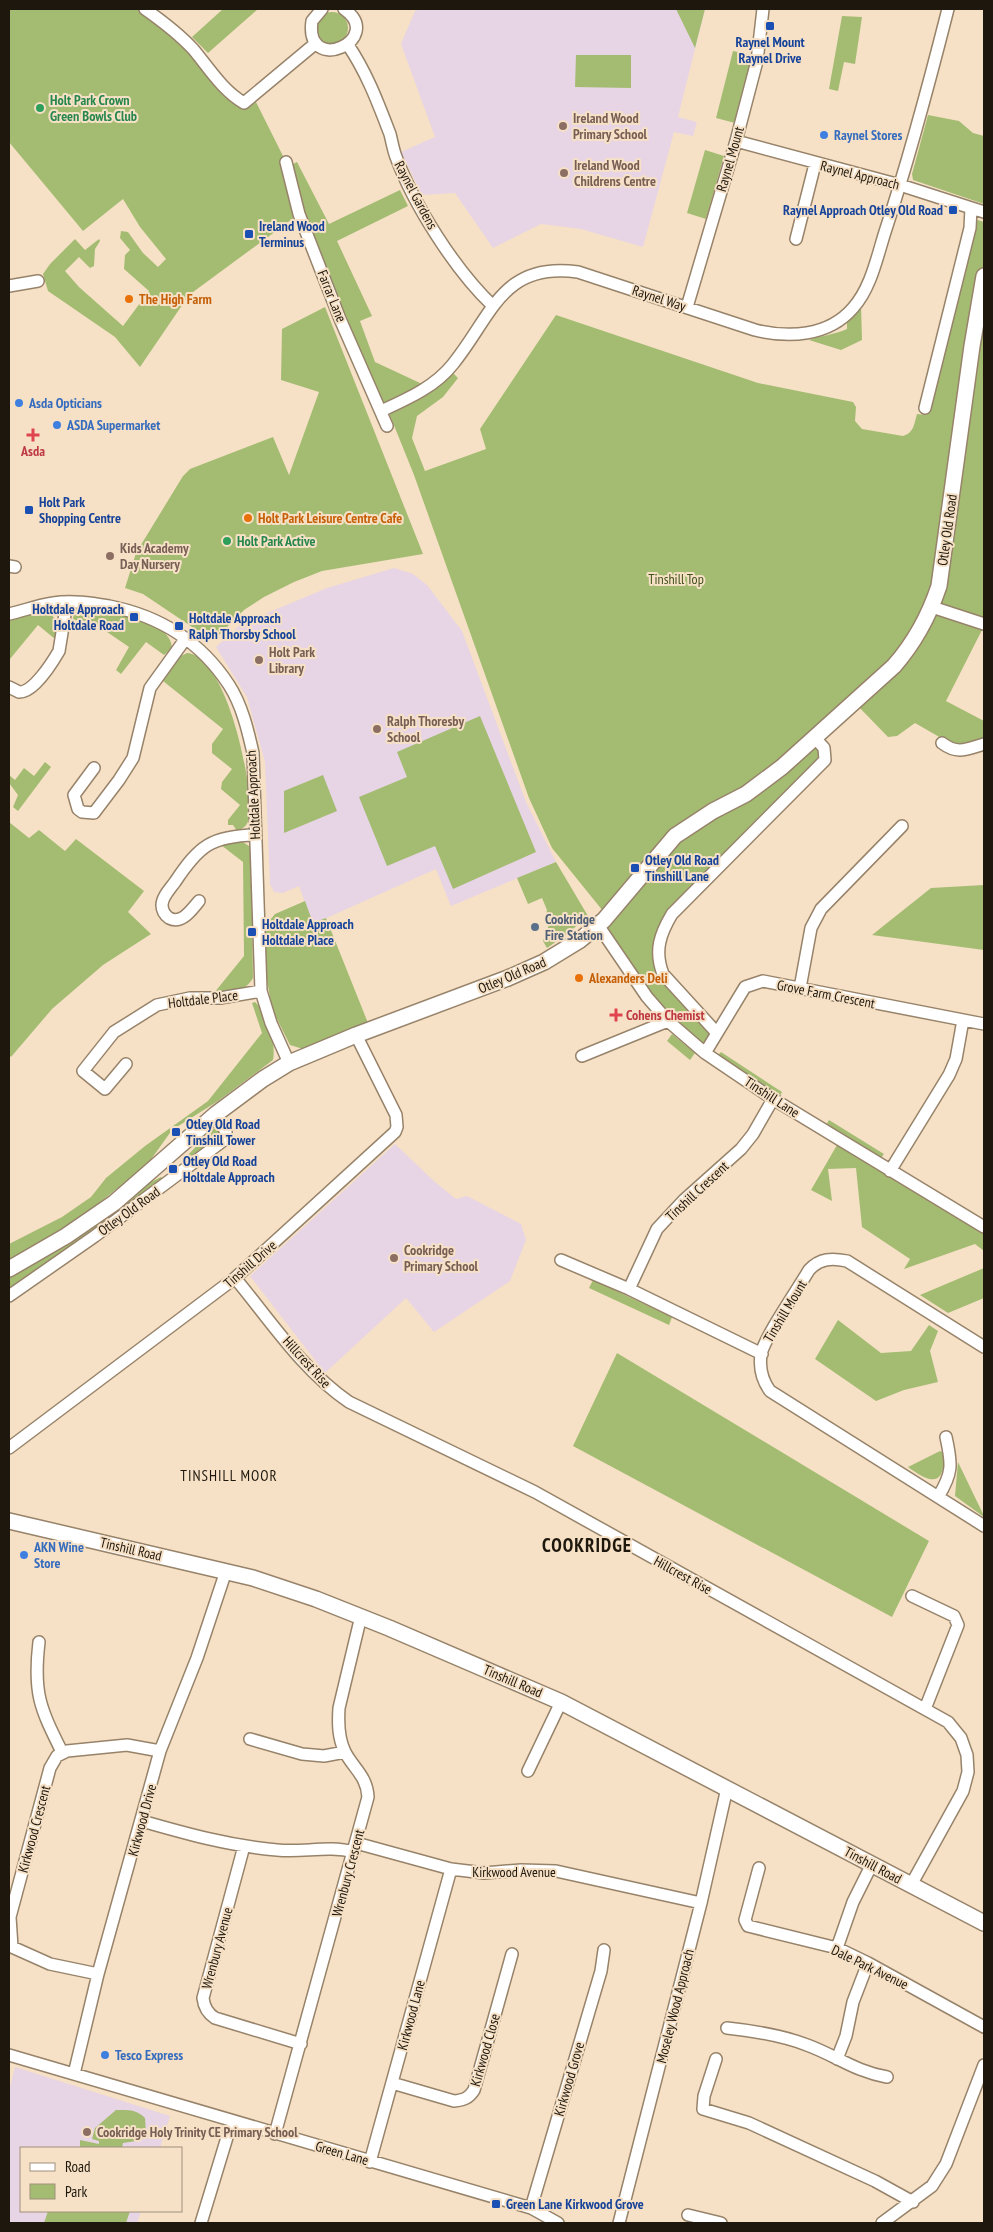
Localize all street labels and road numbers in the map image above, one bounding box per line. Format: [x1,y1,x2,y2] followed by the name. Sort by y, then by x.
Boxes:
[712,124,748,194] street label: Raynel Mount
[819,156,901,194] street label: Raynel Approach
[390,158,442,232] street label: Raynel Gardens
[313,267,351,325] street label: Farrar Lane
[630,281,689,315] street label: Raynel Way
[933,493,961,567] street label: Otley Old Road
[242,750,264,840] street label: Holtdale Approach
[475,953,549,997] street label: Otley Old Road
[776,976,877,1012] street label: Grove Farm Crescent
[167,986,239,1012] street label: Holtdale Place
[741,1073,803,1122] street label: Tinshill Lane
[662,1157,732,1225] street label: Tinshill Crescent
[95,1183,163,1239] street label: Otley Old Road
[220,1236,280,1292] street label: Tinshill Drive
[759,1276,811,1346] street label: Tinshill Mount
[279,1332,335,1392] street label: Hillcrest Rise
[98,1533,164,1565] street label: Tinshill Road
[651,1552,715,1598] street label: Hillcrest Rise
[481,1660,545,1702] street label: Tinshill Road
[124,1782,160,1858] street label: Kirkwood Drive
[14,1783,54,1875] street label: Kirkwood Crescent
[328,1827,368,1919] street label: Wrenbury Crescent
[841,1842,905,1888] street label: Tinshill Road
[472,1863,556,1881] street label: Kirkwood Avenue
[197,1905,237,1991] street label: Wrenbury Avenue
[829,1941,912,1993] street label: Dale Park Avenue
[652,1947,698,2065] street label: Moseley Wood Approach
[393,1978,429,2052] street label: Kirkwood Lane
[466,2011,504,2088] street label: Kirkwood Close
[550,2040,588,2118] street label: Kirkwood Grove
[313,2137,371,2169] street label: Green Lane

